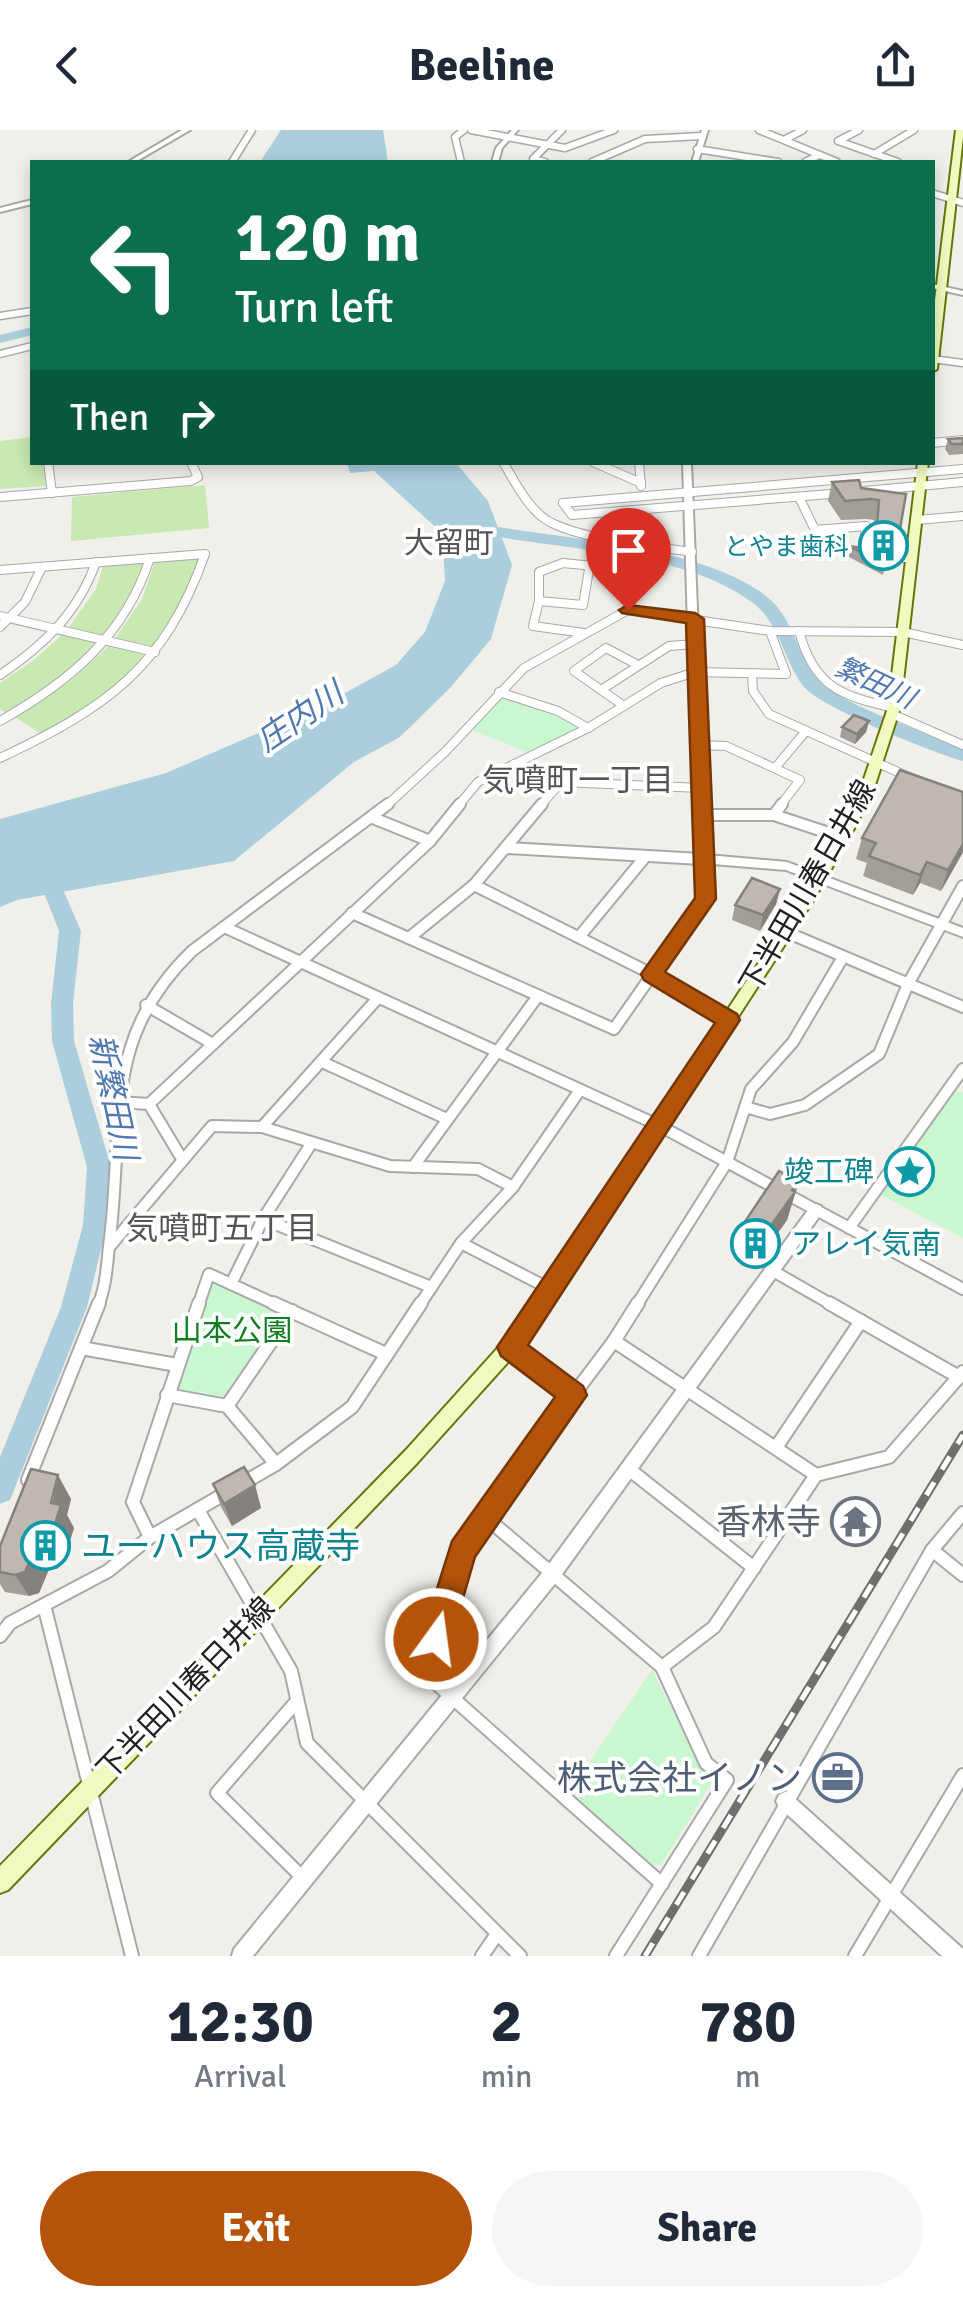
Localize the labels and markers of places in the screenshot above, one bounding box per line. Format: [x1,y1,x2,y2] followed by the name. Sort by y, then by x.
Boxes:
[586,508,671,611] pin
[858,520,910,572] building icon: とやま歯科
[724,531,849,562] place label: とやま歯科
[883,1146,935,1198] place icon: 竣工碑
[784,1154,874,1191] place label: 竣工碑
[730,1218,782,1270] building icon: アレイ気南
[791,1226,941,1263] place label: アレイ気南
[830,1496,882,1548] temple icon: 香林寺
[716,1501,821,1544] place label: 香林寺
[20,1520,72,1572] building icon: ユーハウス高蔵寺
[81,1525,360,1568] place label: ユーハウス高蔵寺
[811,1752,863,1804] office icon: 株式会社イノン
[557,1757,802,1800] place label: 株式会社イノン

